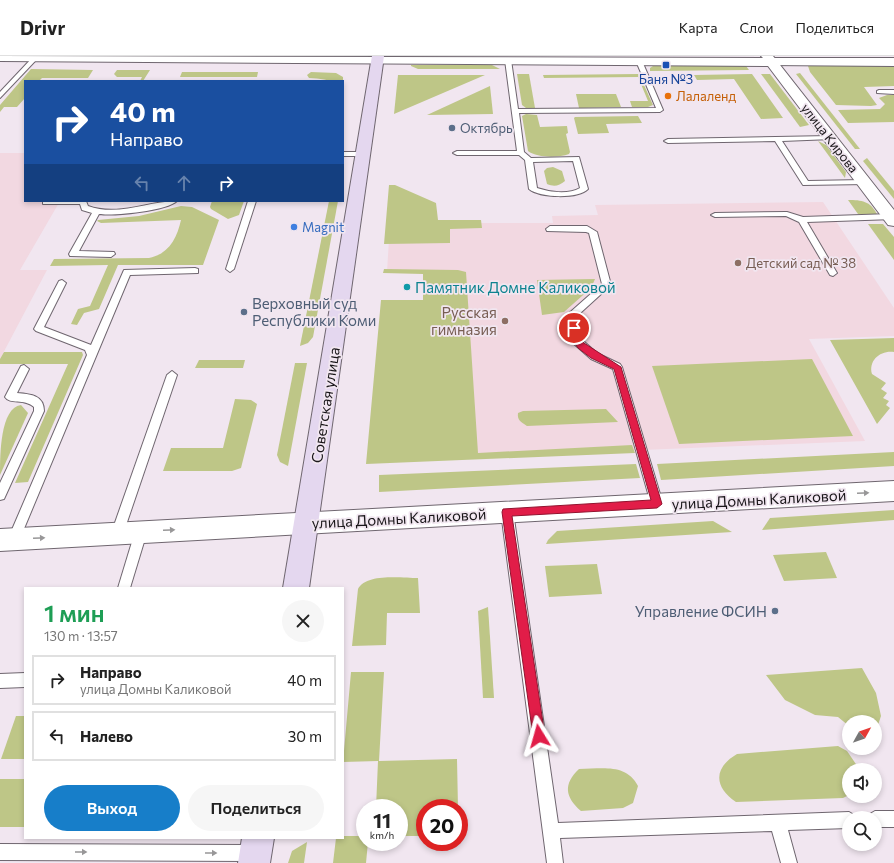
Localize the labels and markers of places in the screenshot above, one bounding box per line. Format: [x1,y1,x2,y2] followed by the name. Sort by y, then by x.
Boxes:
[661,60,671,70] marker: Баня №3
[639,71,693,87] place label: Баня №3
[676,88,737,104] place label: Лалаленд
[663,91,673,101] marker: Лалаленд
[460,120,513,136] place label: Октябрь
[447,123,457,133] marker: Октябрь
[302,219,344,235] place label: Magnit
[289,222,299,232] marker: Magnit
[746,255,856,271] place label: Детский сад № 38
[733,258,743,268] marker: Детский сад № 38
[415,278,616,296] place label: Памятник Домне Каликовой
[402,282,412,292] marker: Памятник Домне Каликовой
[252,294,376,329] place label: Верховный суд Республики Коми
[431,303,497,338] place label: Русская гимназия
[239,307,249,317] marker: Верховный суд Республики Коми
[557,311,591,345] pin
[500,316,510,326] marker: Русская гимназия
[635,602,767,620] place label: Управление ФСИН
[770,606,780,616] marker: Управление ФСИН

